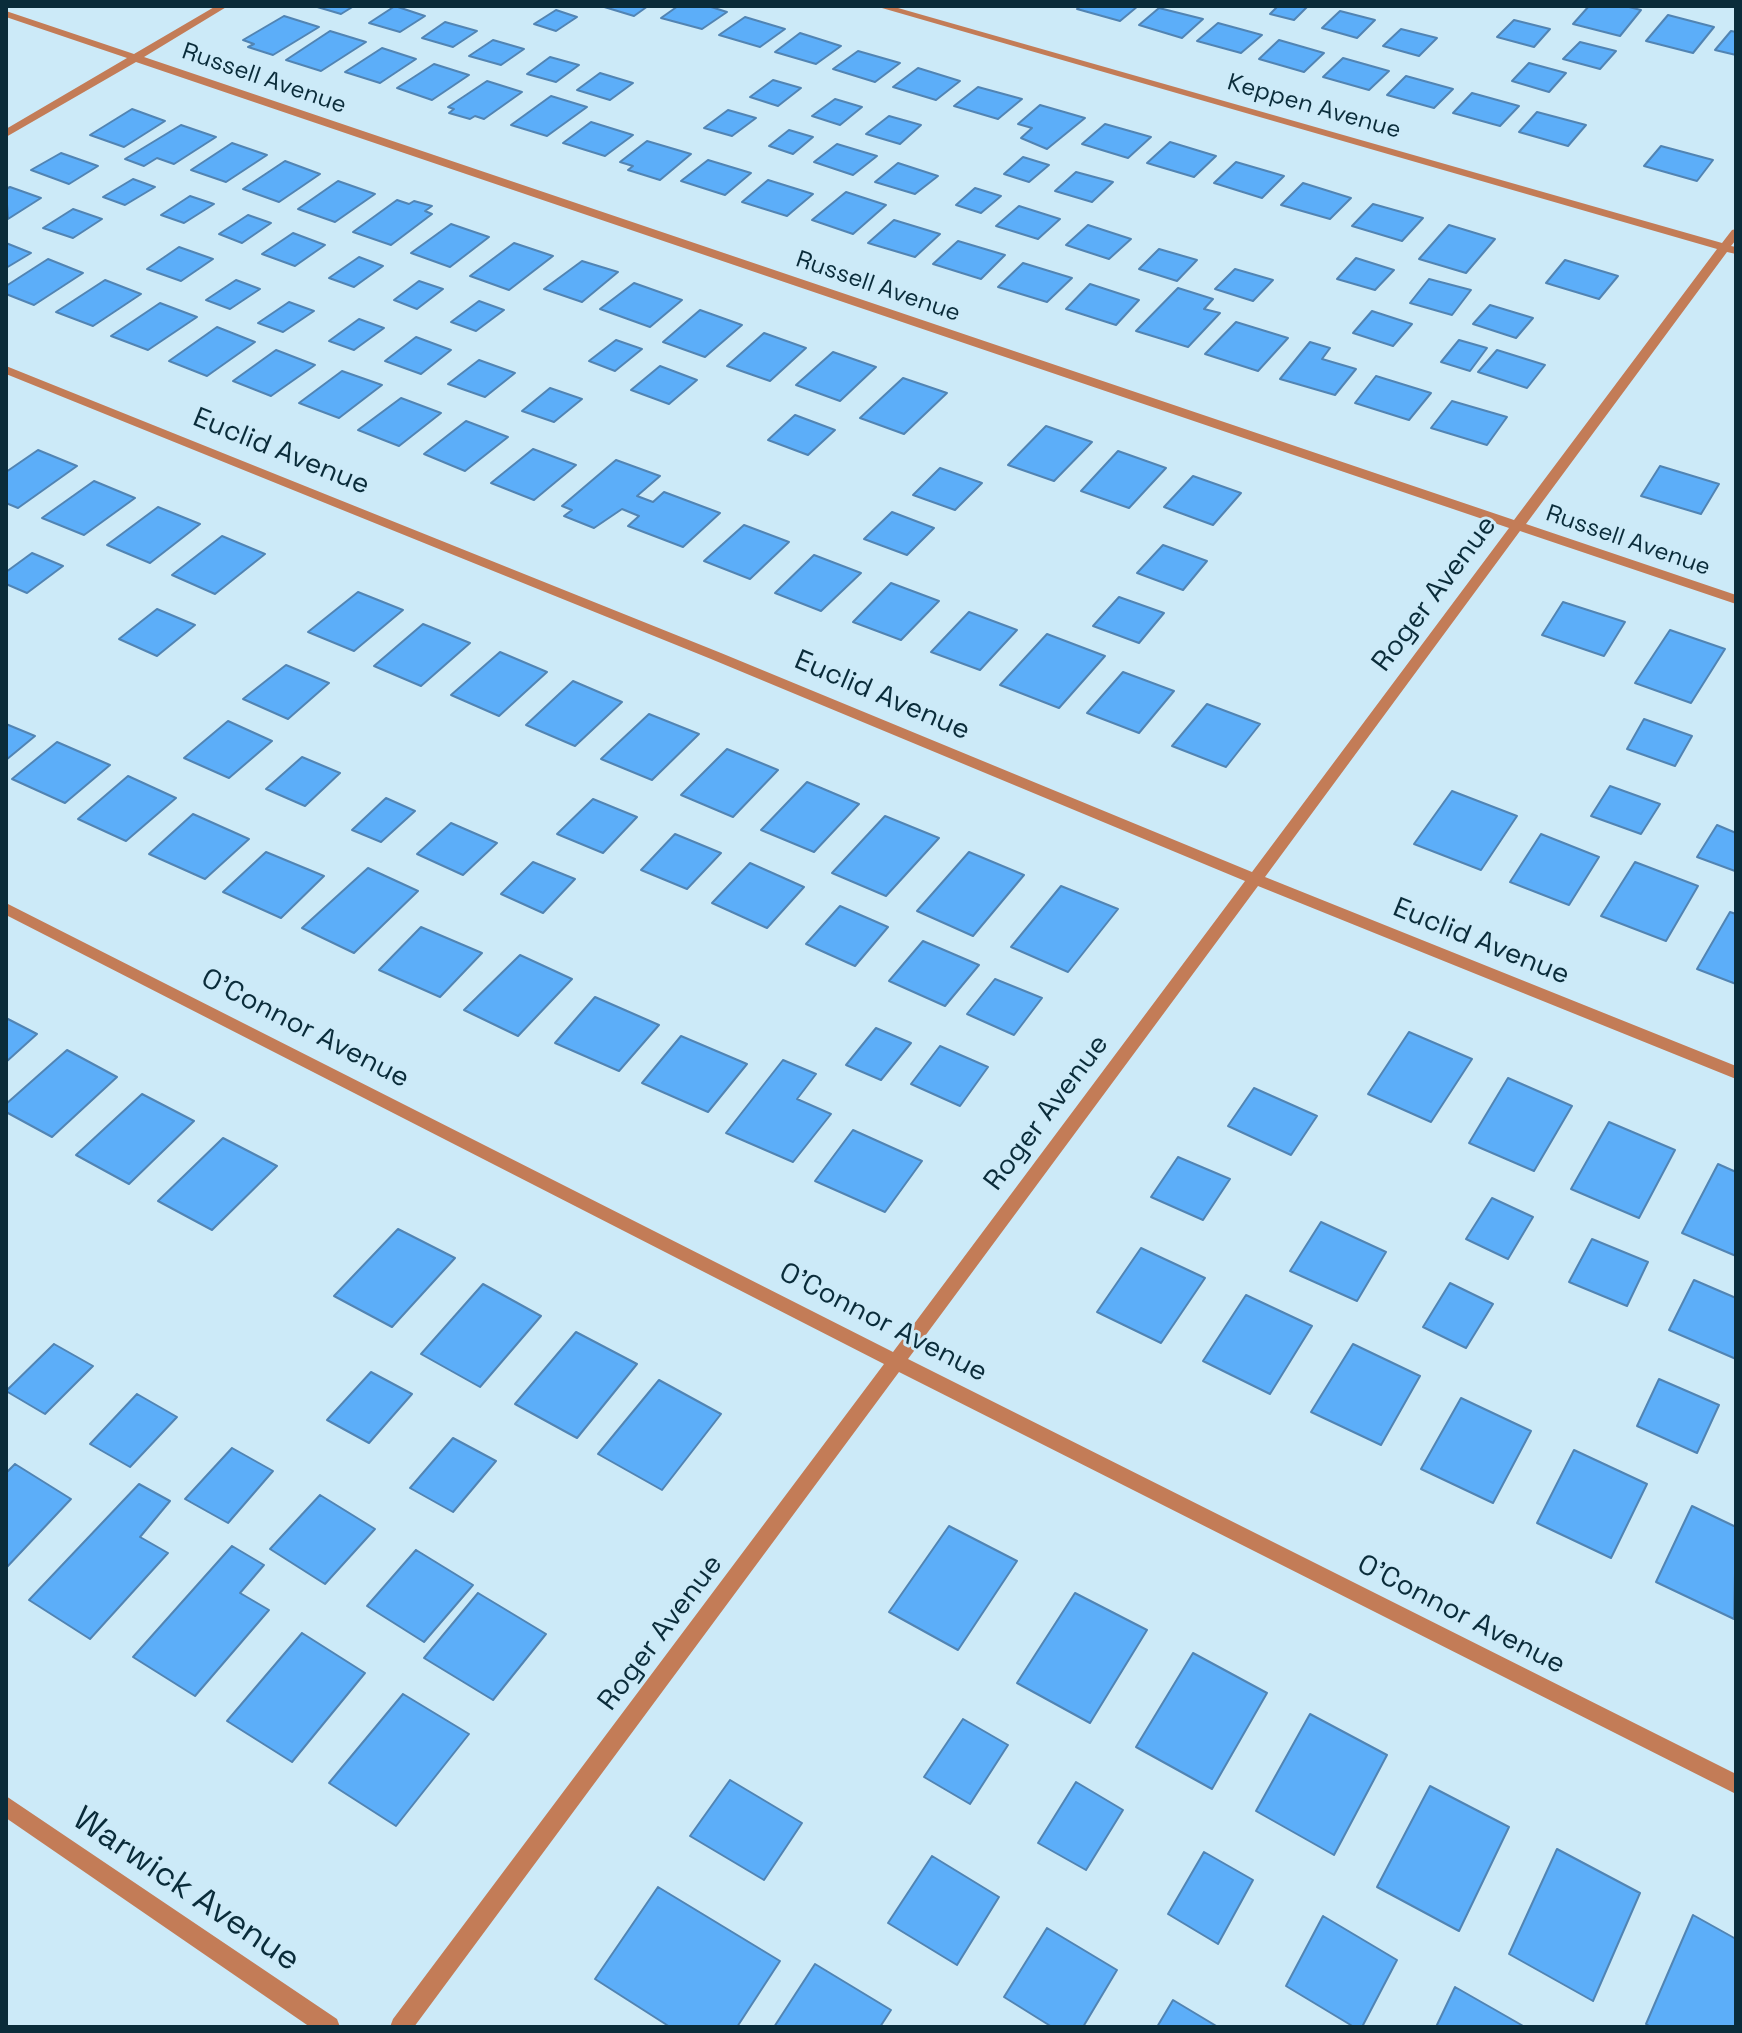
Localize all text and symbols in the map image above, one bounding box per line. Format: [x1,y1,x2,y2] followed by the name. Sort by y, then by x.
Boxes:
[178,37,350,121] street label: Russell Avenue
[1224,68,1404,146] street label: Keppen Avenue
[792,245,964,329] street label: Russell Avenue
[188,401,374,503] street label: Euclid Avenue
[1542,499,1714,583] street label: Russell Avenue
[1366,510,1504,678] street label: Roger Avenue
[789,644,975,748] street label: Euclid Avenue
[1388,891,1574,993] street label: Euclid Avenue
[195,962,415,1096] street label: O'Connor Avenue
[978,1029,1116,1197] street label: Roger Avenue
[773,1256,993,1390] street label: O'Connor Avenue
[1351,1548,1571,1682] street label: O'Connor Avenue
[592,1549,730,1717] street label: Roger Avenue
[65,1799,307,1981] street label: Warwick Avenue

